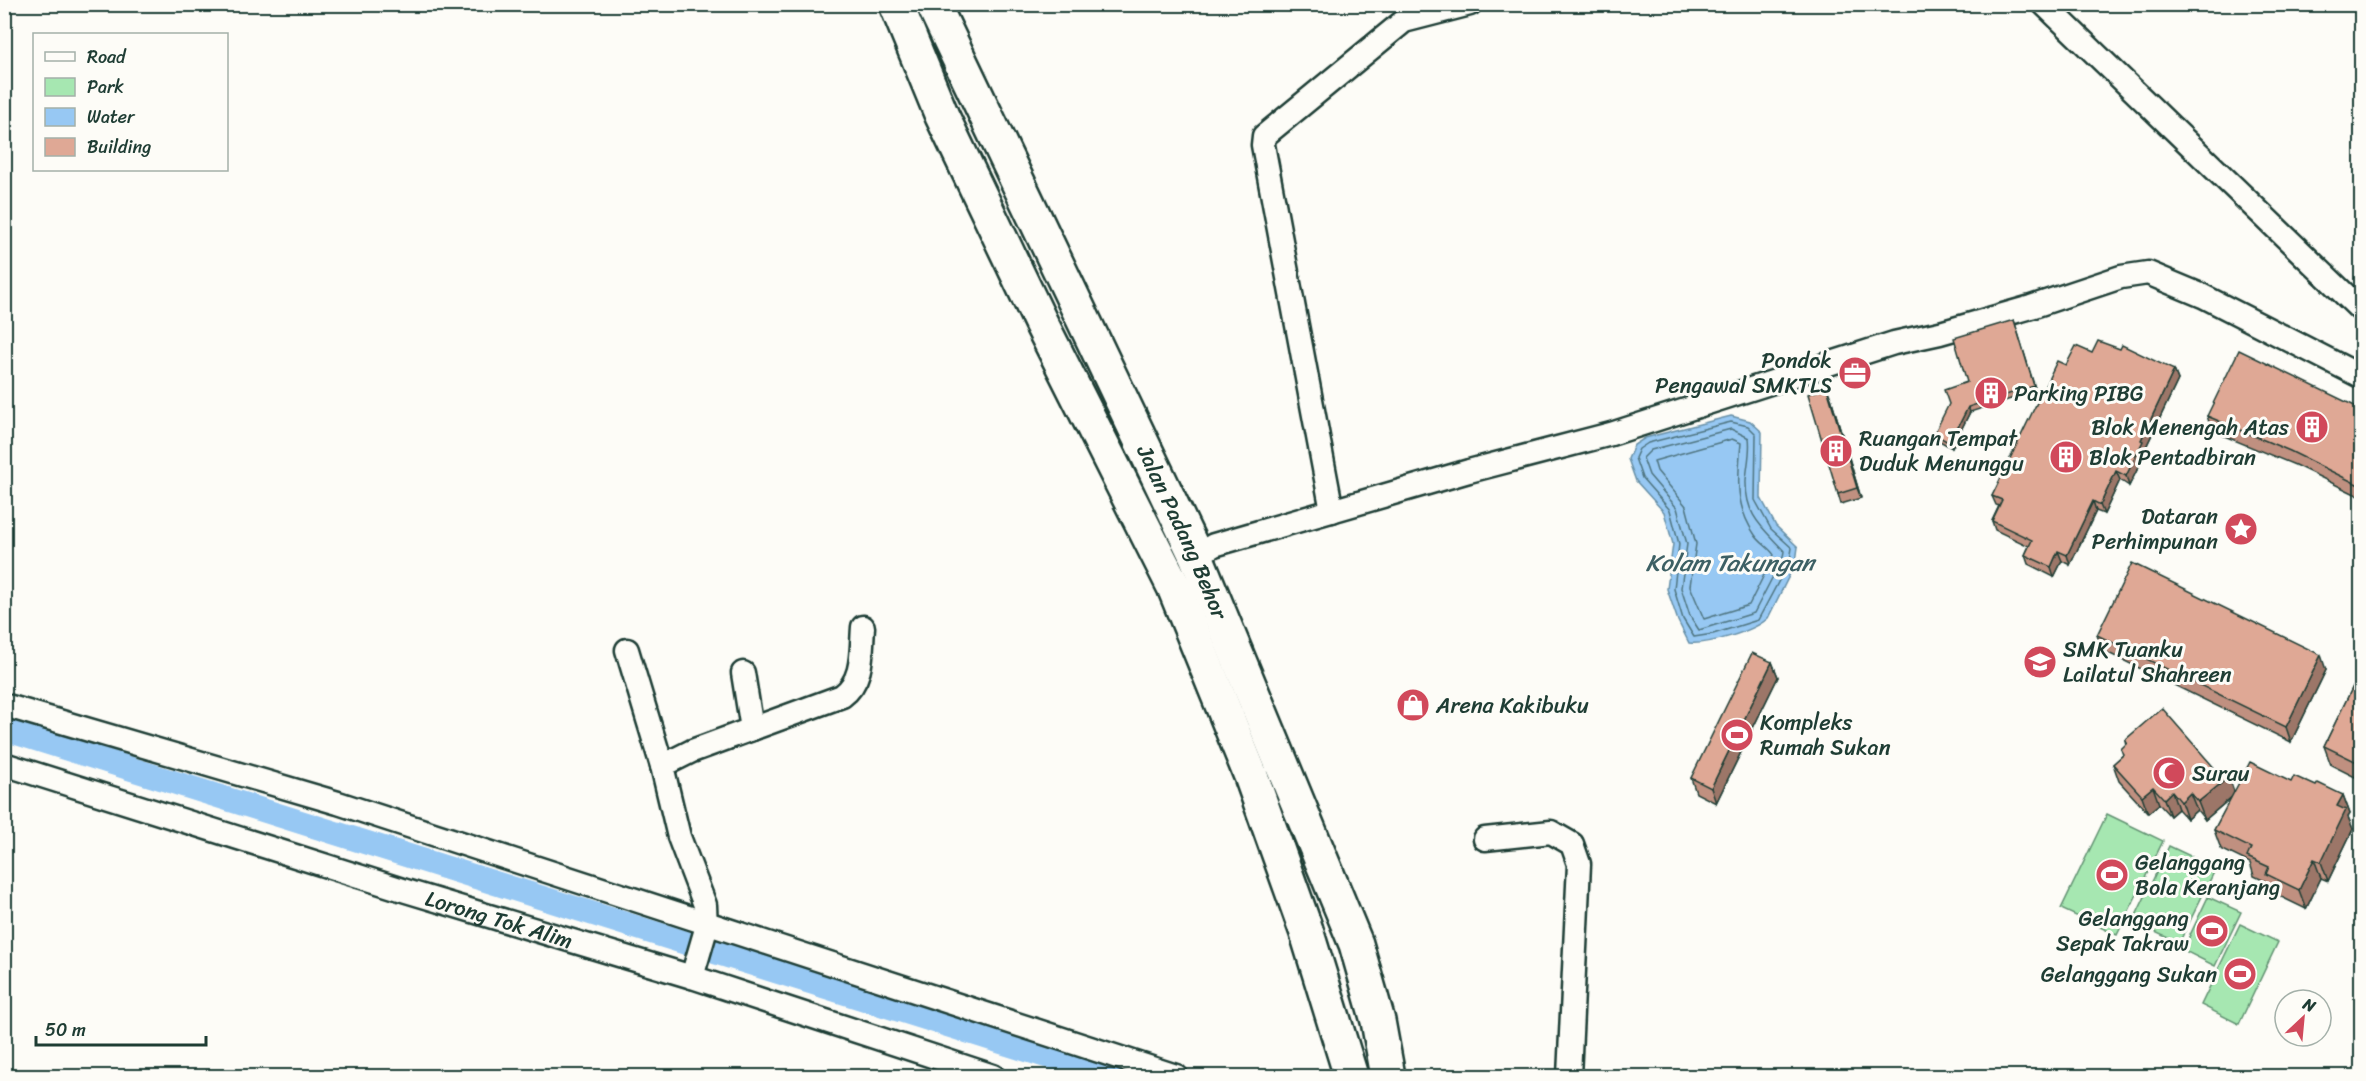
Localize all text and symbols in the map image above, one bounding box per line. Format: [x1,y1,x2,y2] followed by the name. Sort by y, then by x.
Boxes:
[33,33,228,171] legend
[87,41,127,73] text: Road
[87,71,124,103] text: Park
[87,101,136,133] text: Water
[87,131,151,163] text: Building
[1655,341,1832,405] place label: Pondok Pengawal SMKTLS
[1837,355,1873,391] office icon: Pondok Pengawal SMKTLS
[2014,374,2144,413] place label: Parking PIBG
[1973,375,2009,411] building icon: Parking PIBG
[2091,408,2290,447] place label: Blok Menengah Atas
[2294,409,2330,445] building icon: Blok Menengah Atas
[1859,419,2024,483] place label: Ruangan Tempat Duduk Menunggu
[1818,433,1854,469] building icon: Ruangan Tempat Duduk Menunggu
[1125,437,1240,627] street label: Jalan Padang Behor
[2089,438,2256,477] place label: Blok Pentadbiran
[2048,439,2084,475] building icon: Blok Pentadbiran
[2092,497,2218,561] place label: Dataran Perhimpunan
[2223,511,2259,547] place icon: Dataran Perhimpunan
[1646,542,1817,584] water label: Kolam Takungan
[2063,630,2232,694] place label: SMK Tuanku Lailatul Shahreen
[2022,644,2058,680] school or university icon: SMK Tuanku Lailatul Shahreen
[1435,686,1589,725] place label: Arena Kakibuku
[1395,687,1431,723] shop icon: Arena Kakibuku
[1760,703,1891,767] place label: Kompleks Rumah Sukan
[1719,717,1755,753] sports icon: Kompleks Rumah Sukan
[2192,754,2250,793] place label: Surau
[2151,755,2187,791] mosque icon: Surau
[2135,843,2280,907] place label: Gelanggang Bola Keranjang
[2094,857,2130,893] sports icon: Gelanggang Bola Keranjang
[420,879,578,960] street label: Lorong Tok Alim
[2056,899,2189,963] place label: Gelanggang Sepak Takraw
[2194,913,2230,949] sports icon: Gelanggang Sepak Takraw
[2041,955,2217,994] place label: Gelanggang Sukan
[2222,956,2258,992] sports icon: Gelanggang Sukan
[2273,988,2333,1048] north arrow
[2297,989,2322,1021] text: N
[36,1009,206,1047] scale bar
[45,1014,86,1046] text: 50 m

